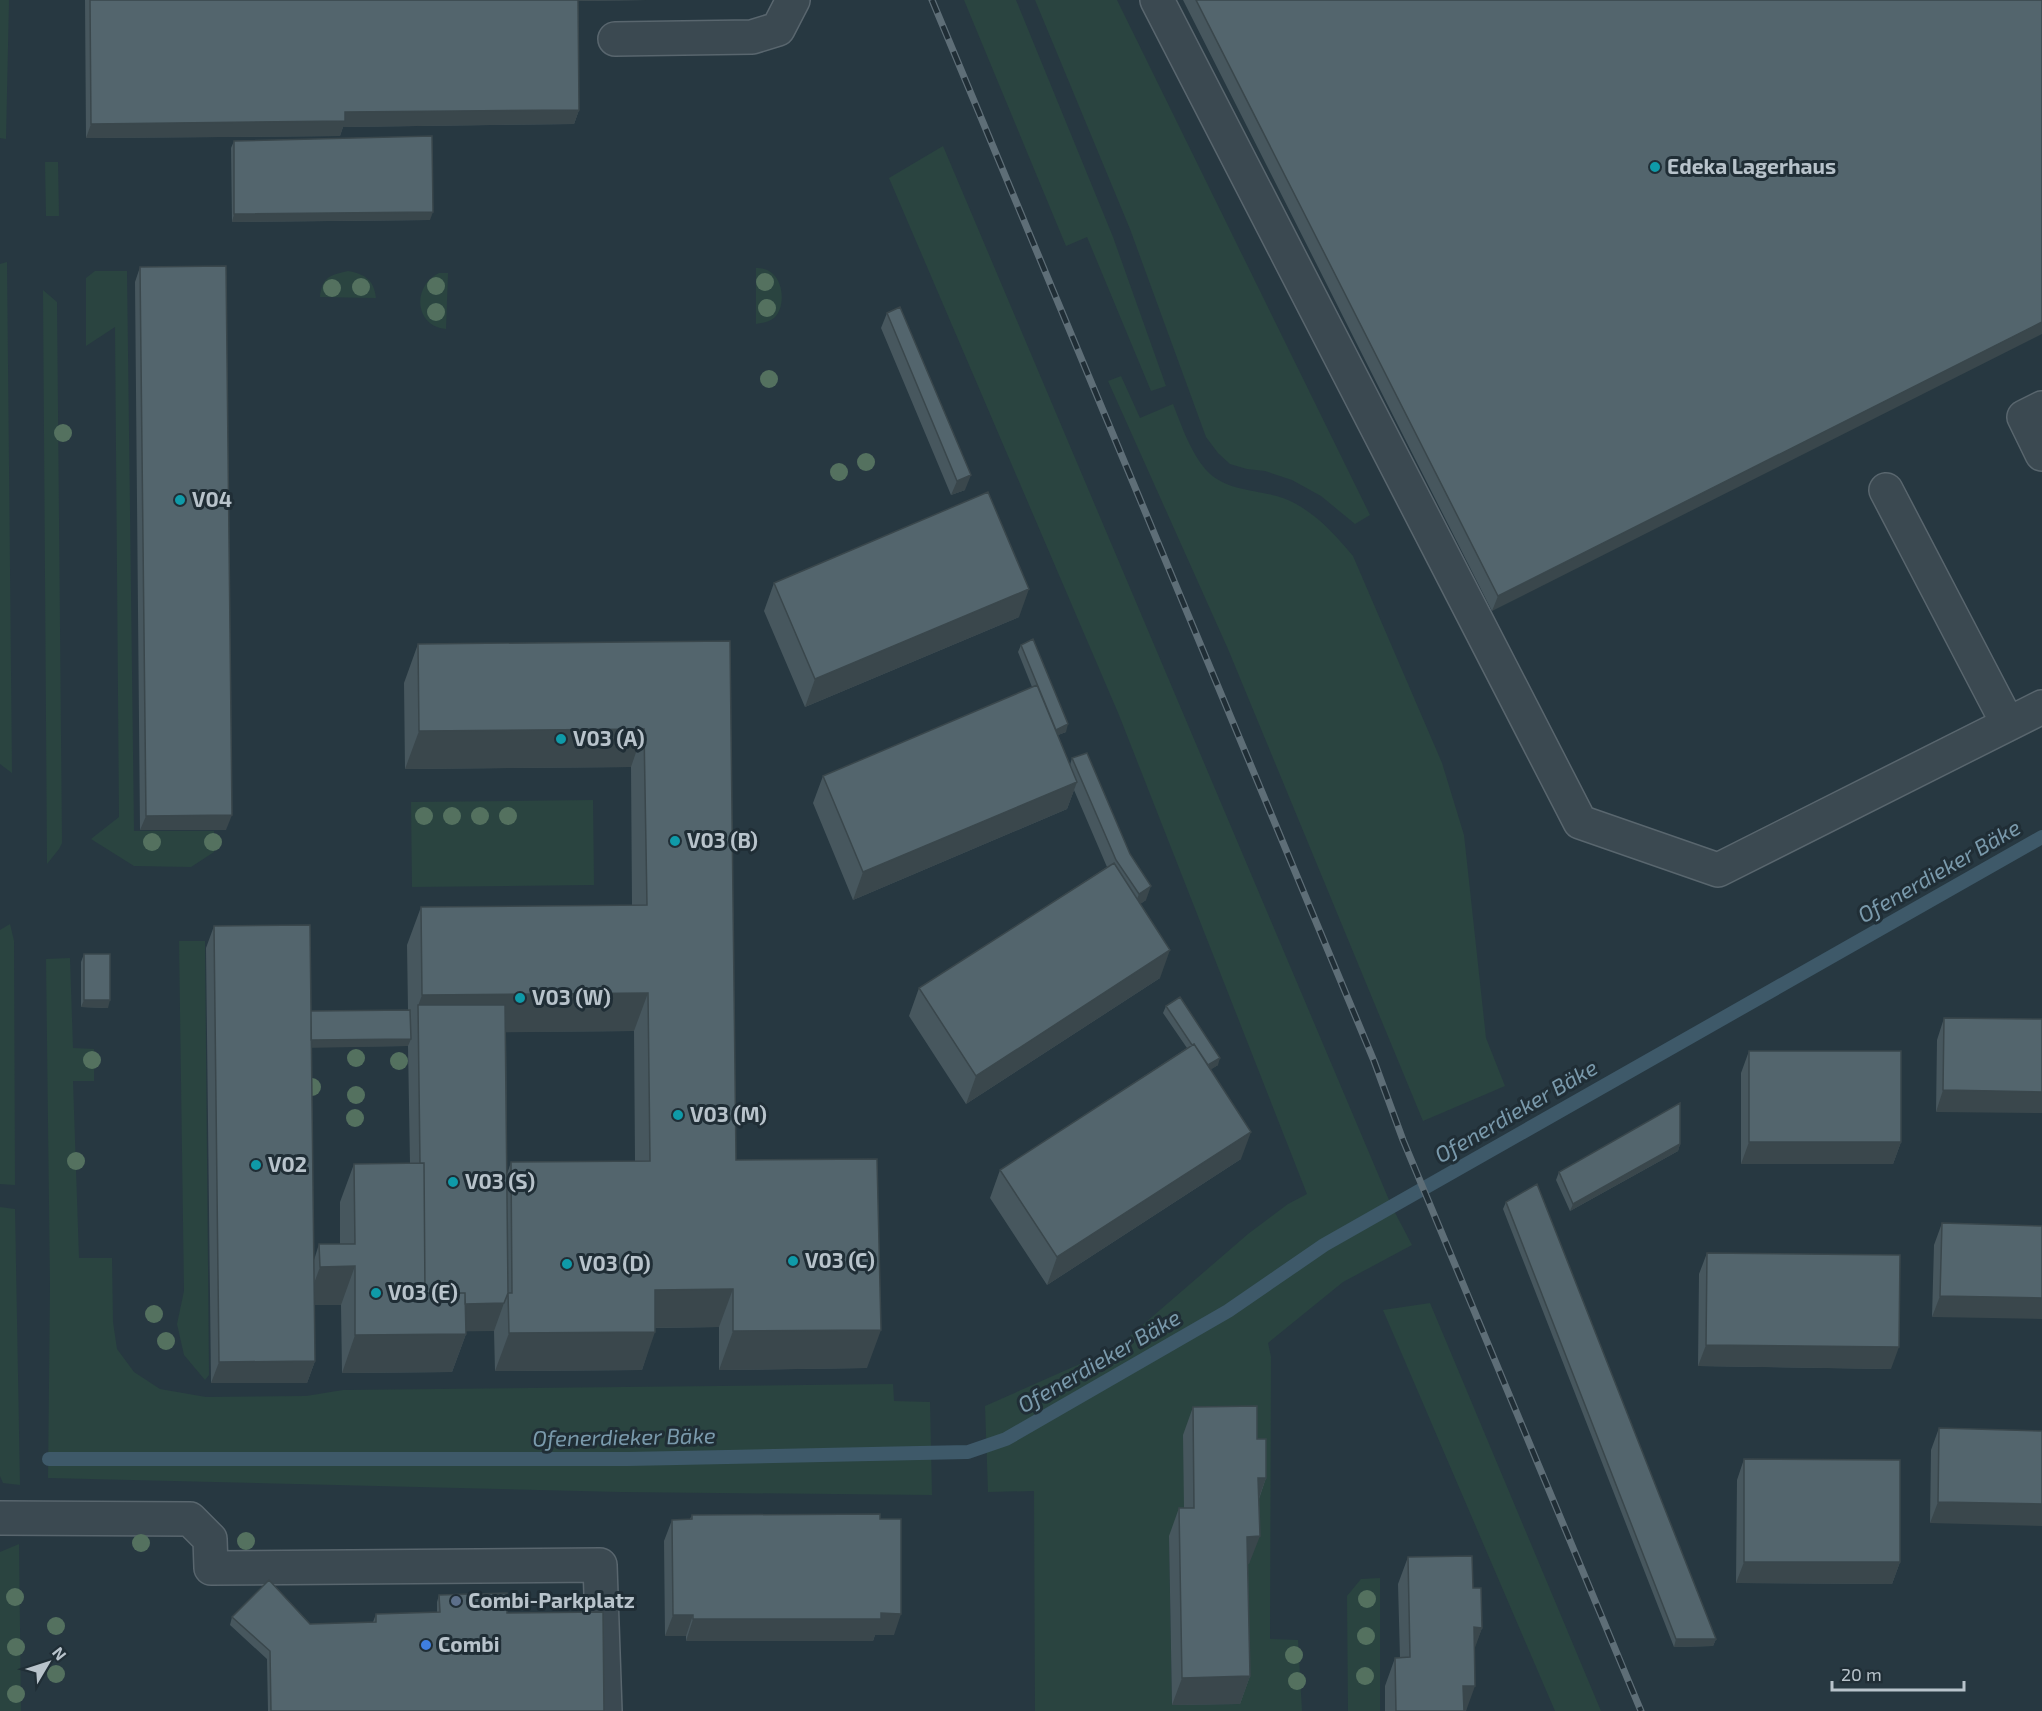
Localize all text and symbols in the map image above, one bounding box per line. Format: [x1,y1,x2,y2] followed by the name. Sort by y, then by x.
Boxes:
[1667,153,1836,178] place label: Edeka Lagerhaus
[1648,160,1662,174] marker: Edeka Lagerhaus
[192,486,232,511] place label: V04
[173,493,187,507] marker: V04
[573,725,645,750] place label: V03 (A)
[554,732,568,746] marker: V03 (A)
[1853,813,2025,927] water label: Ofenerdieker Bäke
[687,827,758,852] place label: V03 (B)
[668,834,682,848] marker: V03 (B)
[532,984,611,1009] place label: V03 (W)
[513,991,527,1005] marker: V03 (W)
[1430,1053,1602,1167] water label: Ofenerdieker Bäke
[690,1101,767,1126] place label: V03 (M)
[671,1108,685,1122] marker: V03 (M)
[268,1151,307,1176] place label: V02
[249,1158,263,1172] marker: V02
[465,1168,535,1193] place label: V03 (S)
[446,1175,460,1189] marker: V03 (S)
[805,1247,875,1272] place label: V03 (C)
[579,1250,651,1275] place label: V03 (D)
[786,1254,800,1268] marker: V03 (C)
[560,1257,574,1271] marker: V03 (D)
[388,1279,458,1304] place label: V03 (E)
[369,1286,383,1300] marker: V03 (E)
[1013,1303,1185,1417] water label: Ofenerdieker Bäke
[532,1421,716,1451] water label: Ofenerdieker Bäke
[468,1587,635,1612] place label: Combi-Parkplatz
[449,1594,463,1608] marker: Combi-Parkplatz
[438,1631,500,1656] place label: Combi
[18,1633,78,1693] north arrow
[419,1638,433,1652] marker: Combi
[49,1643,71,1664] text: N
[1832,1654,1964,1692] scale bar
[1841,1663,1882,1685] text: 20 m

